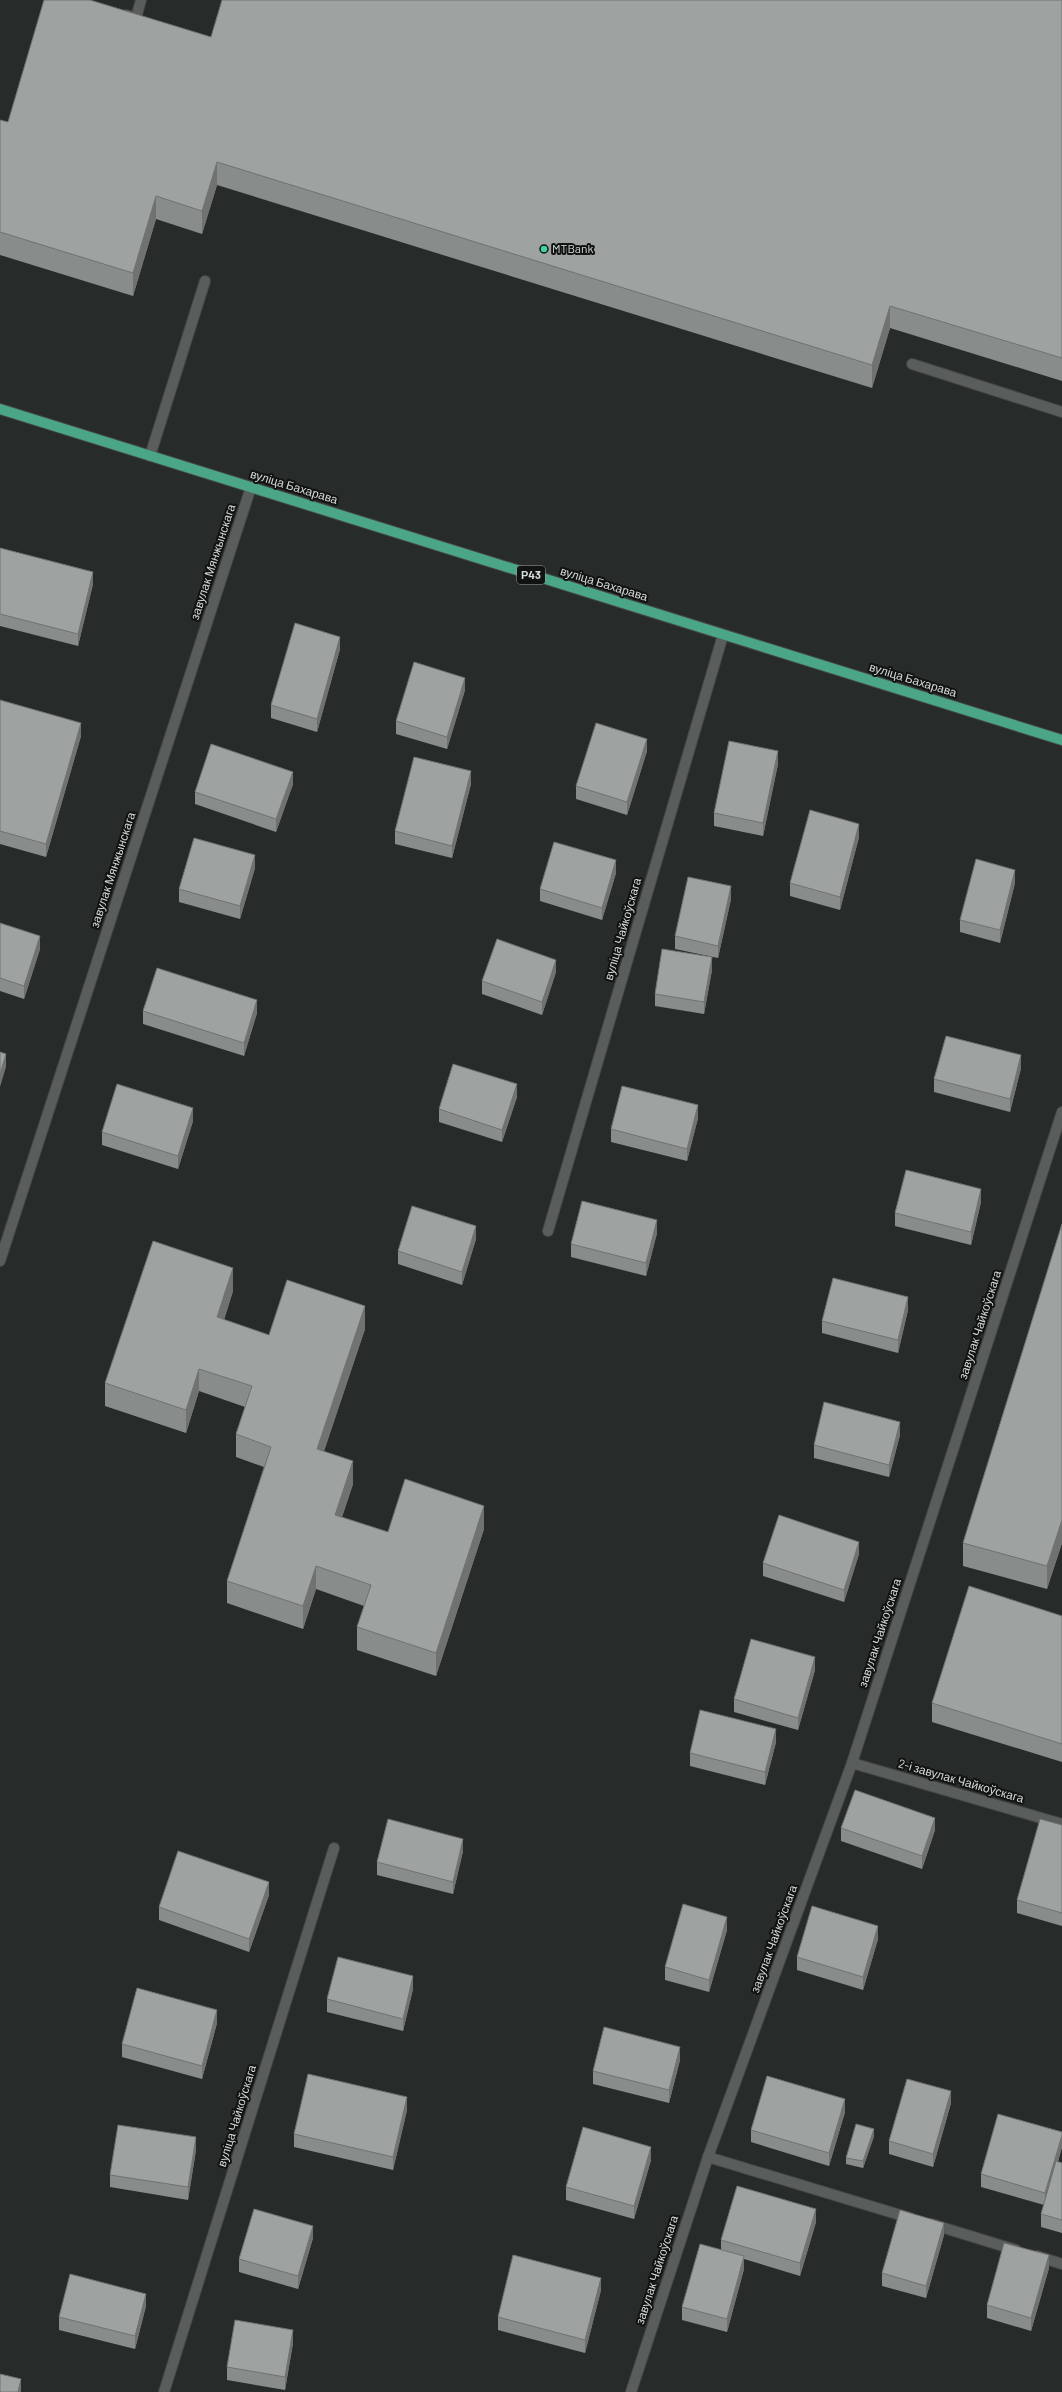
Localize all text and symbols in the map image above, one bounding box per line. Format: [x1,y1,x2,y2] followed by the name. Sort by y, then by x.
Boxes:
[552,241,593,255] place label: MTBank
[539,244,549,254] marker: MTBank
[249,466,340,507] street label: вуліца Бахарава
[187,502,238,622] street label: завулак Мянжынскага
[559,563,650,604] street label: вуліца Бахарава
[517,566,545,584] road number: Р43
[868,659,959,700] street label: вуліца Бахарава
[87,810,138,930] street label: завулак Мянжынскага
[601,876,644,982] street label: вуліца Чайкоўскага
[955,1268,1004,1381] street label: завулак Чайкоўскага
[855,1576,904,1689] street label: завулак Чайкоўскага
[897,1755,1026,1806] street label: 2-і завулак Чайкоўскага
[747,1883,800,1995] street label: завулак Чайкоўскага
[214,2063,259,2169] street label: вуліца Чайкоўскага
[632,2213,681,2326] street label: завулак Чайкоўскага

